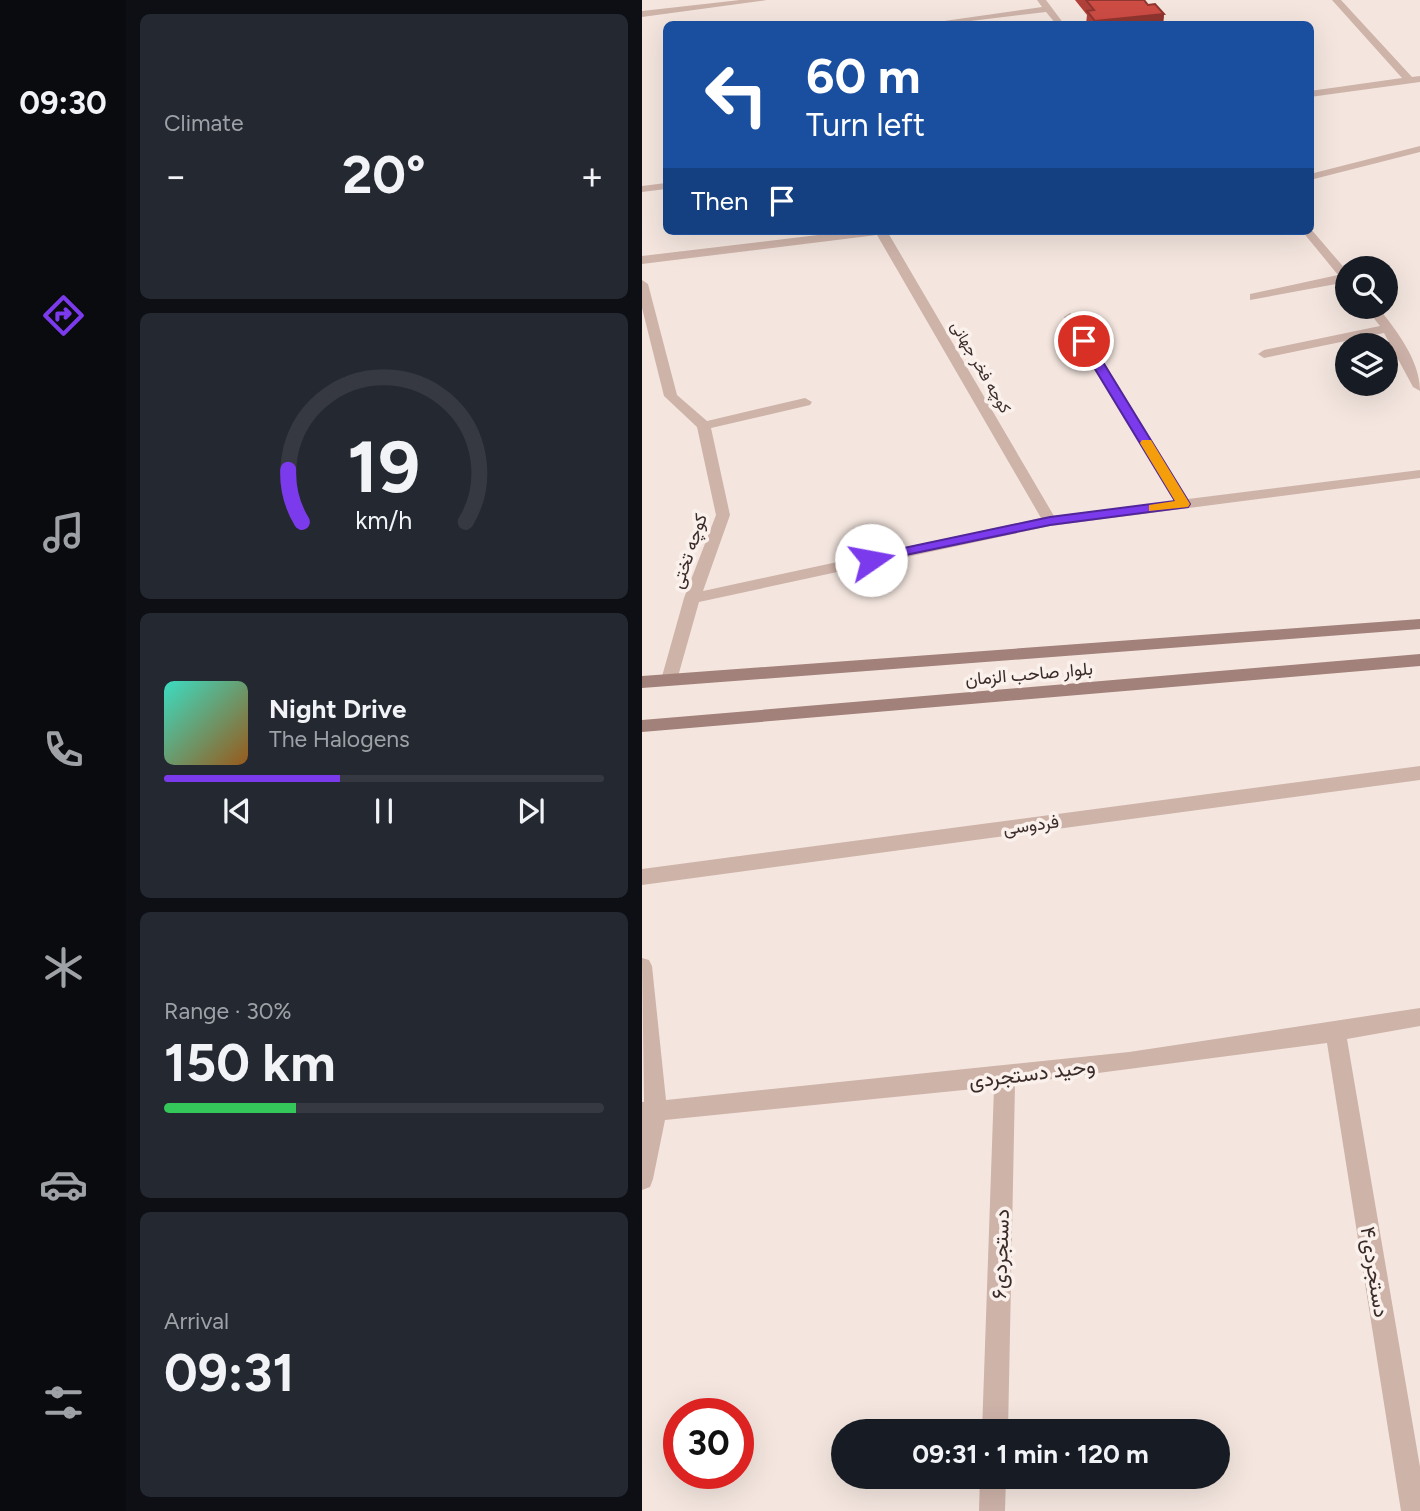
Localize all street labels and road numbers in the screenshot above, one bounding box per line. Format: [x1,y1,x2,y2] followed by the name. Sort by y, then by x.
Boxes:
[945,317,1015,418] street label: کوچه فخر جهانی
[666,511,713,592] street label: کوچه تختی
[964,657,1094,691] street label: بلوار صاحب الزمان
[1002,810,1060,840] street label: فردوسی
[967,1053,1097,1094] street label: وحید دستجردی
[986,1209,1015,1299] street label: دستجردی۶
[1354,1225,1395,1319] street label: دستجردی۴

